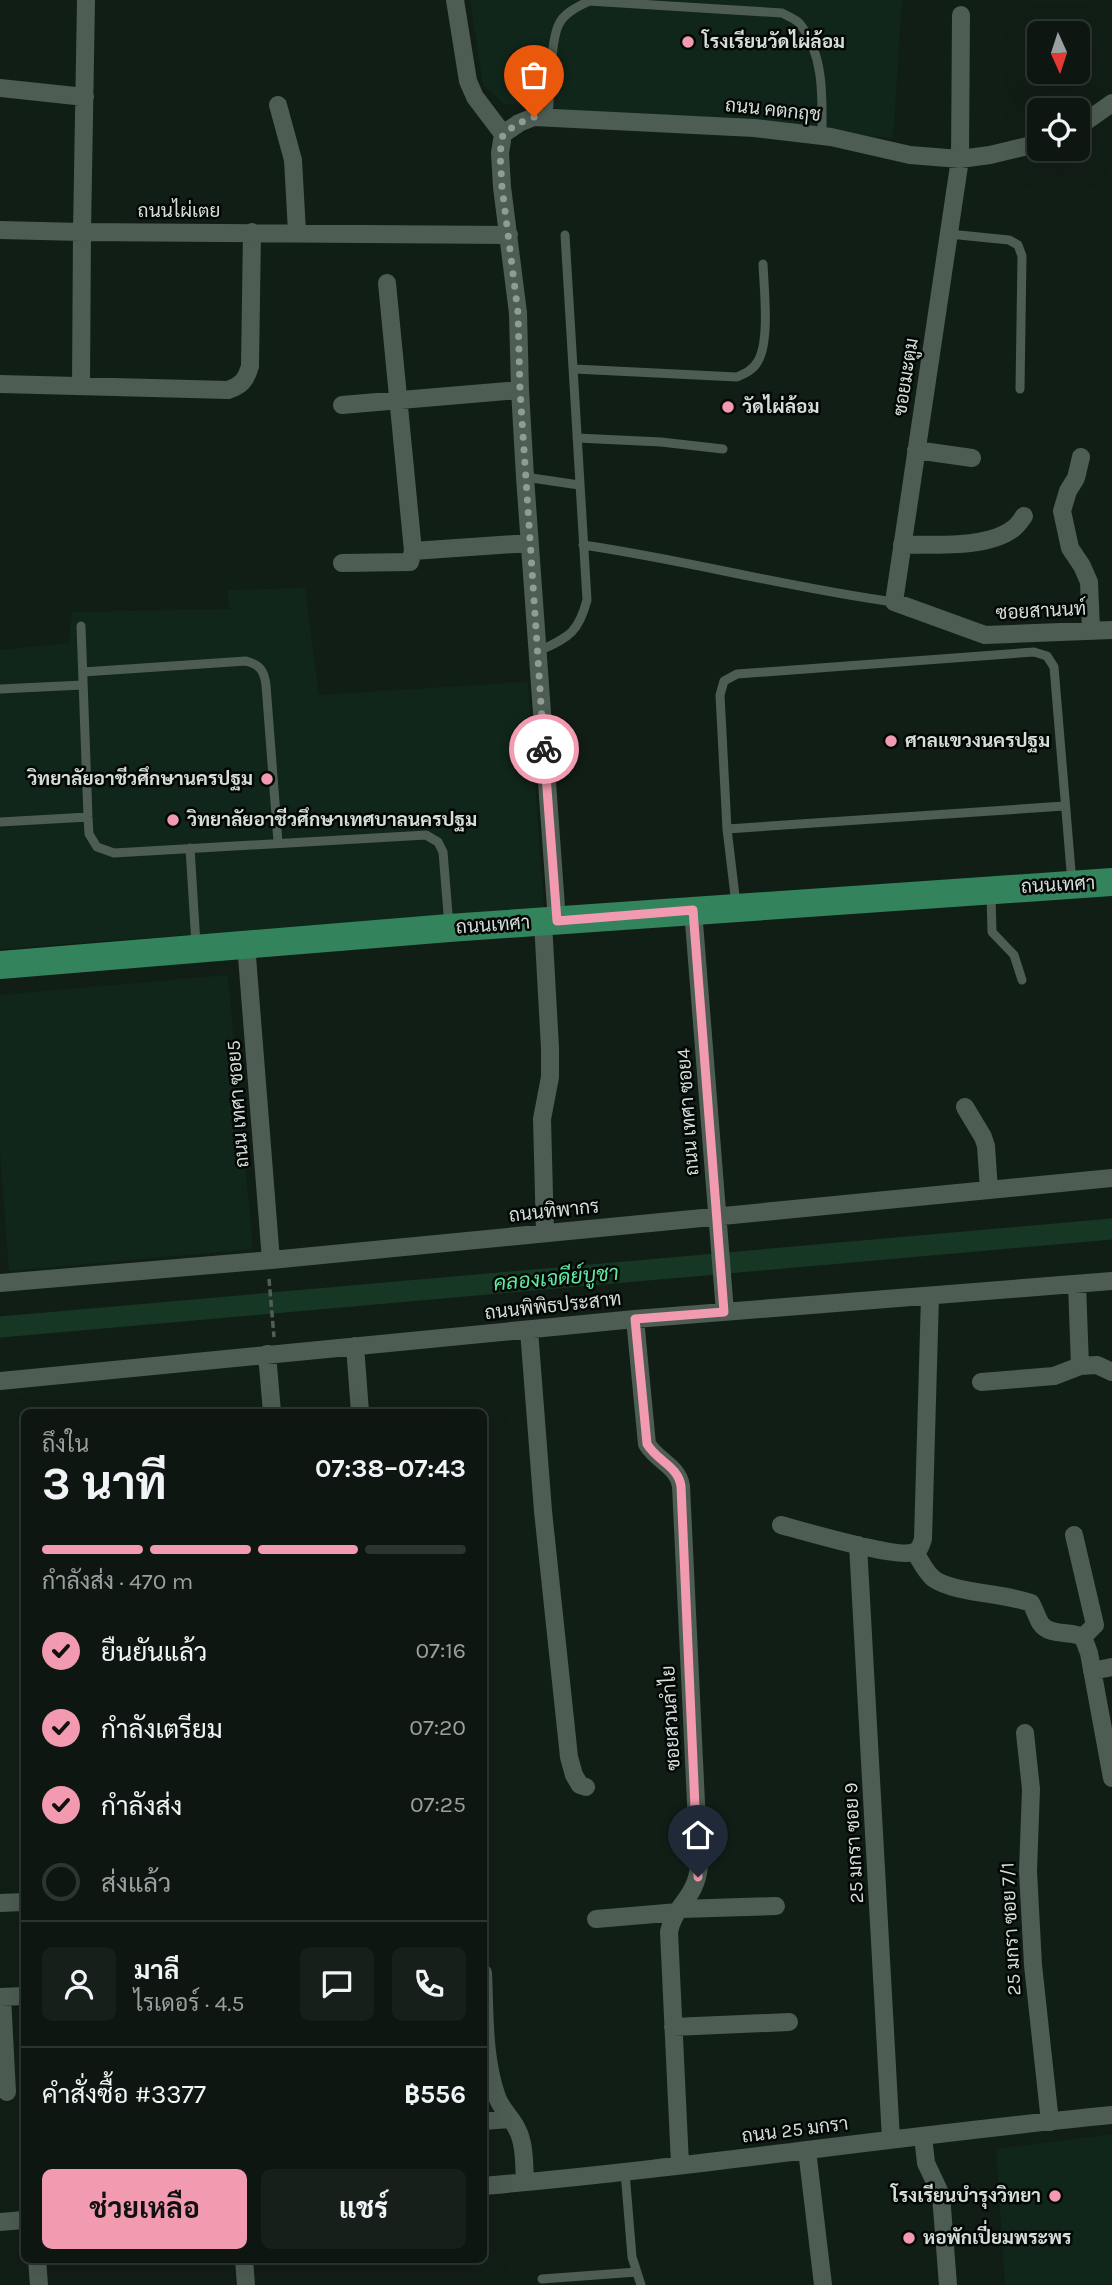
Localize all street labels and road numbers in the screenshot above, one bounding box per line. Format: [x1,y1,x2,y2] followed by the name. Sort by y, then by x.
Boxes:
[724,94,822,126] street label: ถนน คตกฤช
[138,198,220,222] street label: ถนนไผ่เตย
[889,336,925,418] street label: ซอยมะตูม
[995,596,1087,624] street label: ซอยสานนท์
[1020,872,1096,898] street label: ถนนเทศา
[455,911,531,939] street label: ถนนเทศา
[223,1040,253,1168] street label: ถนน เทศา ซอย5
[673,1047,703,1176] street label: ถนน เทศา ซอย4
[508,1195,600,1227] street label: ถนนทิพากร
[484,1288,622,1324] street label: ถนนพิพิธประสาท
[655,1665,685,1771] street label: ซอยสวนลำไย
[840,1782,868,1904] street label: 25 มกรา ซอย 9
[997,1862,1025,1996] street label: 25 มกรา ซอย 7/1
[741,2113,849,2147] street label: ถนน 25 มกรา

